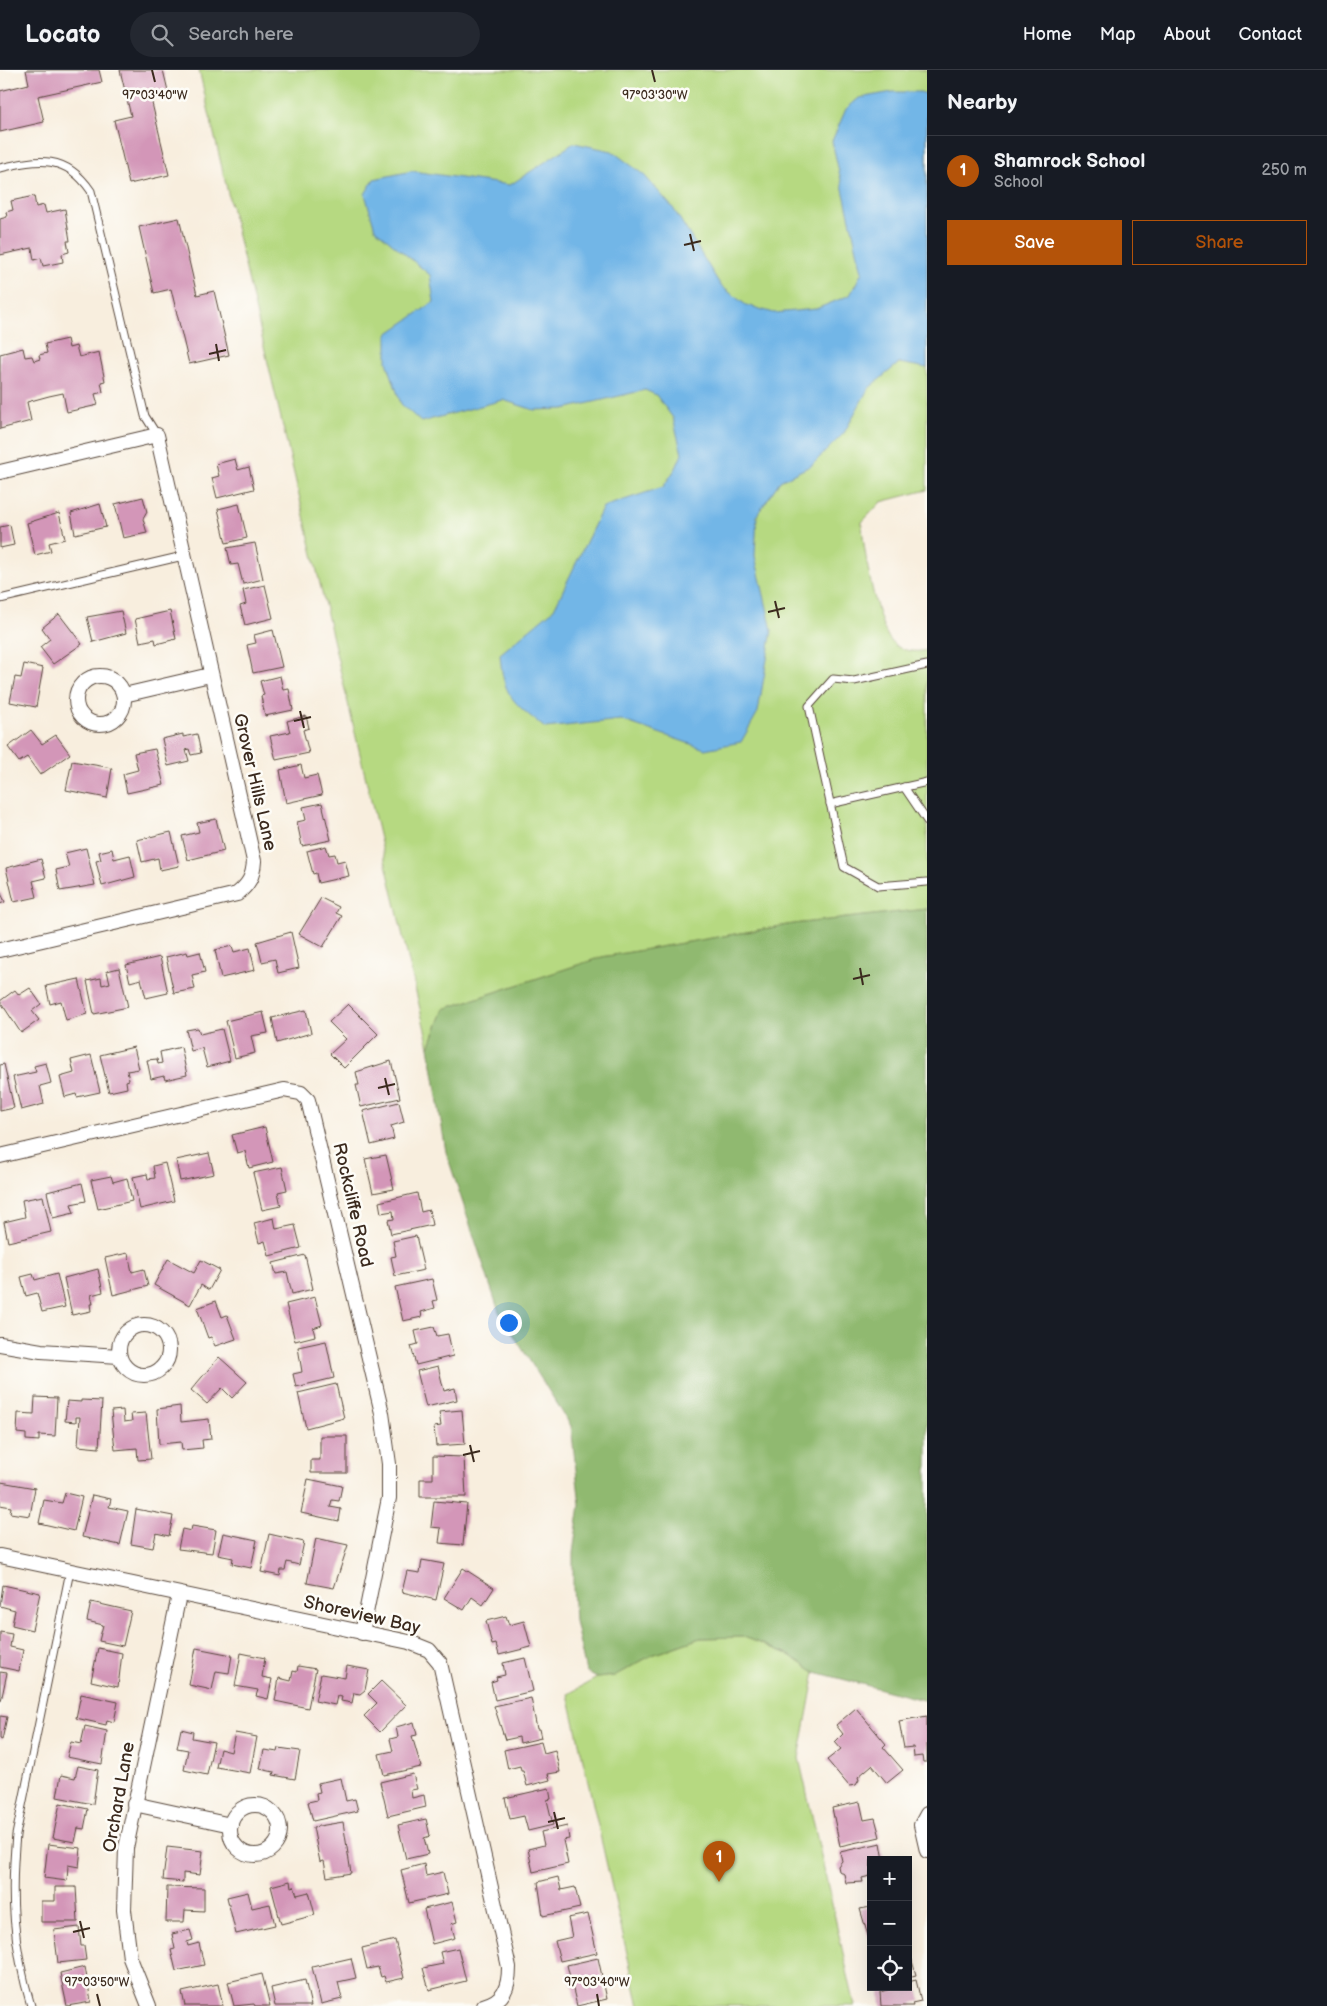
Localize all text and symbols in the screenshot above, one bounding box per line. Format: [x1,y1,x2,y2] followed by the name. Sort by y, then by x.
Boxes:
[130,12,480,57] search box
[25,20,100,49] text: Locato
[148,21,176,49] icon: search
[188,23,294,46] text: Search here
[1023,24,1072,45] text: Home
[1100,24,1136,45] text: Map
[1164,24,1211,45] text: About
[1239,24,1302,45] text: Contact
[122,88,188,103] text: 97°03'40"W
[622,88,688,103] text: 97°03'30"W
[947,90,1017,115] text: Nearby
[994,150,1145,173] text: Shamrock School
[960,161,966,180] text: 1
[1261,161,1307,180] text: 250 m
[994,173,1043,192] text: School
[947,220,1122,265] button: Save
[1132,220,1307,265] button: Share
[229,711,281,853] street label: Grover Hills Lane
[328,1141,378,1269] street label: Rockcliffe Road
[496,1310,522,1336] your location
[302,1591,423,1639] street label: Shoreview Bay
[99,1740,139,1854] street label: Orchard Lane
[703,1841,735,1882] pin: 1
[867,1856,912,1991] map controls
[867,1856,912,1901] button: +
[867,1901,912,1946] button: −
[867,1946,912,1991] button: locate
[65,1975,129,1990] text: 97°03'50"W
[564,1975,630,1990] text: 97°03'40"W

